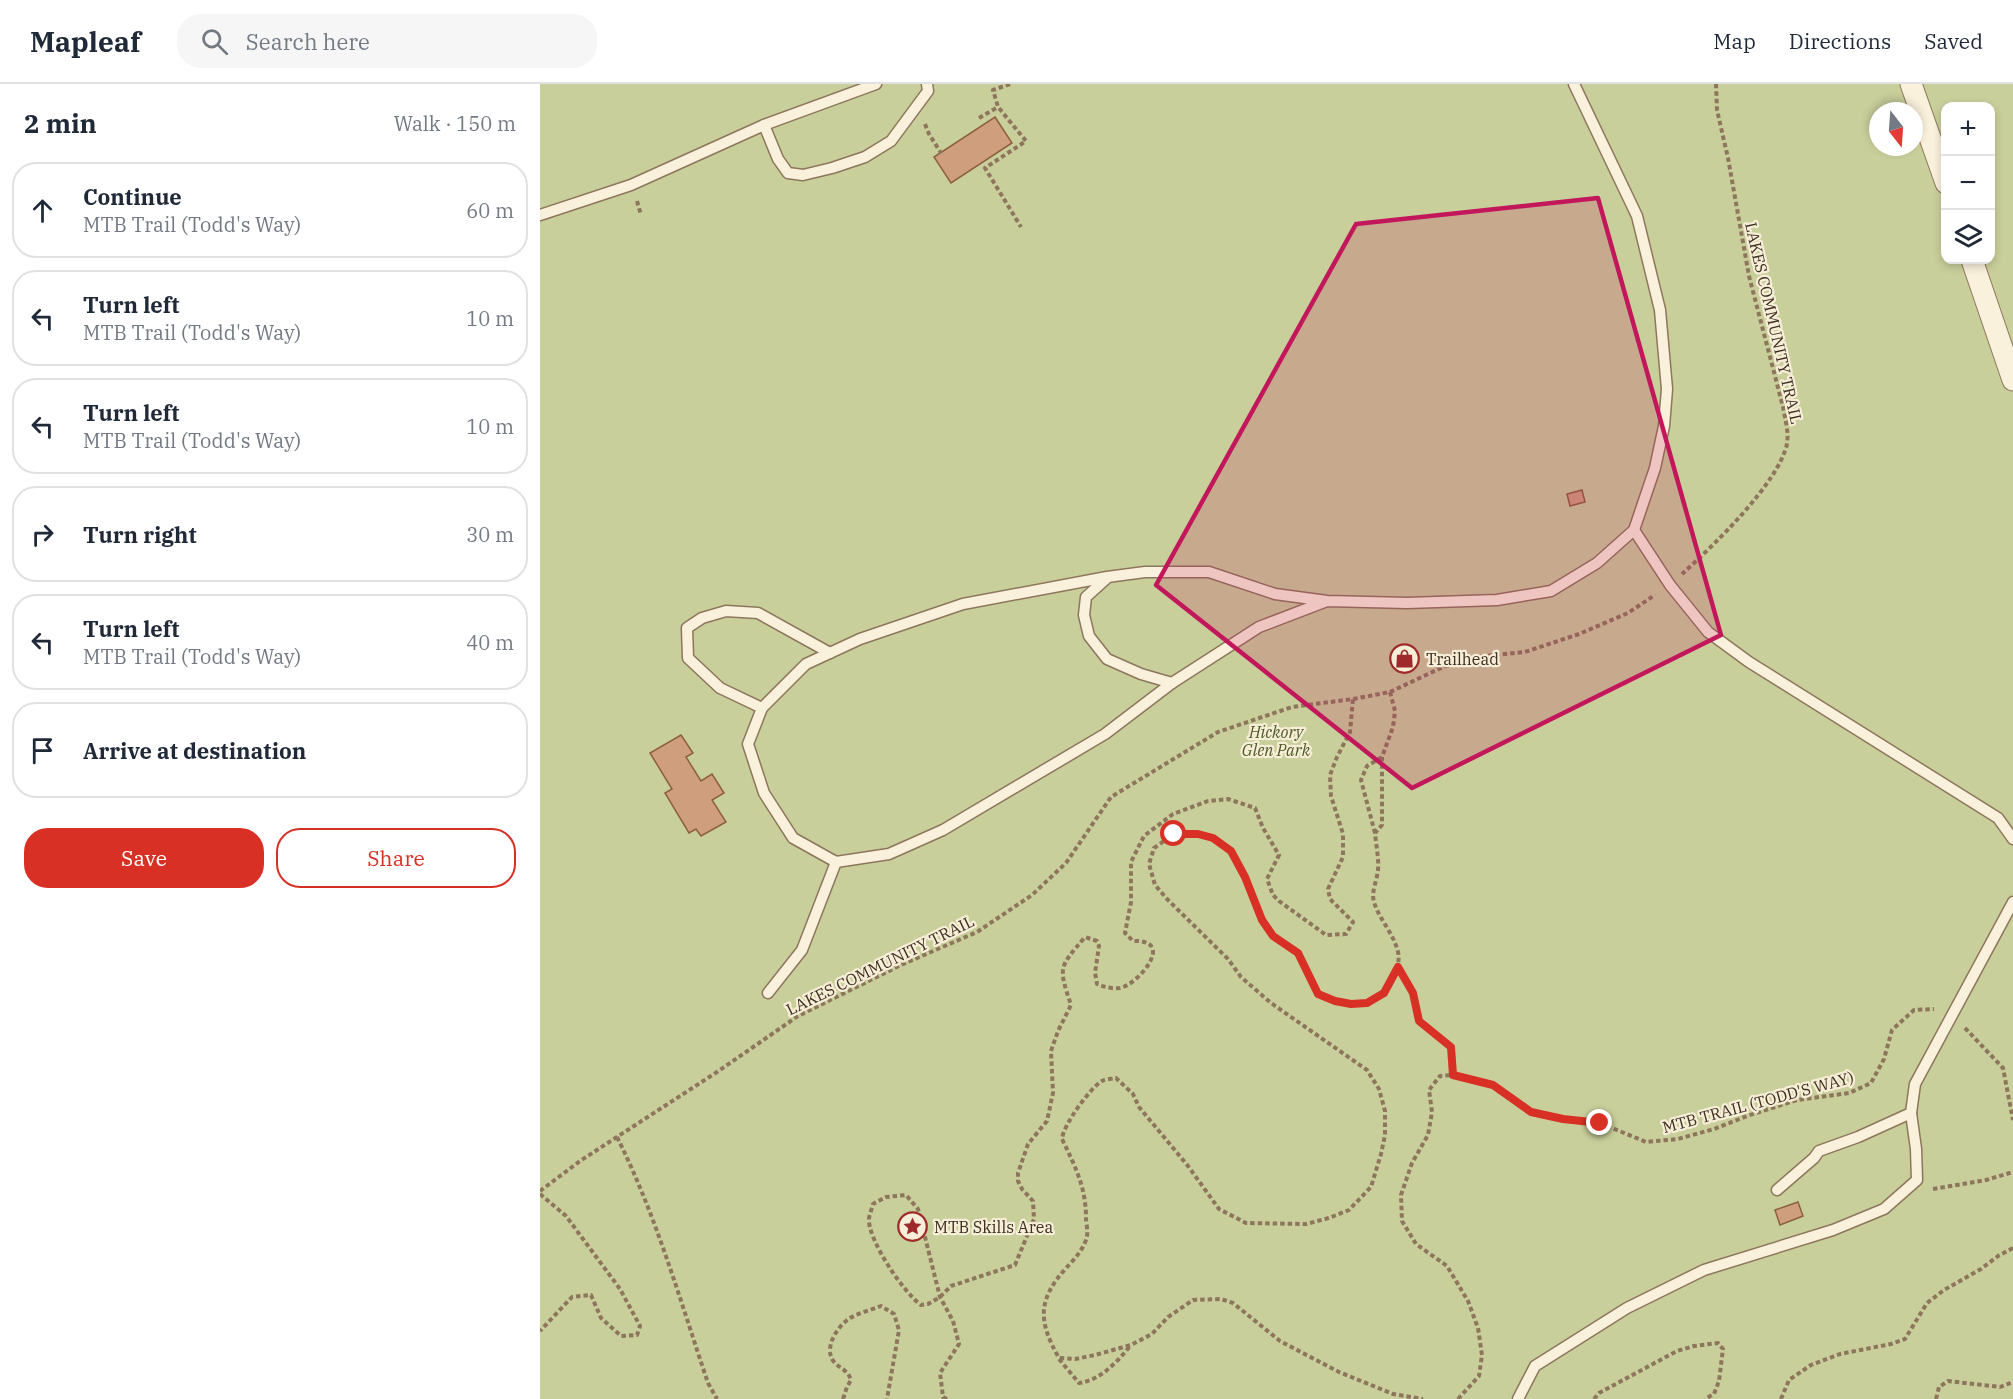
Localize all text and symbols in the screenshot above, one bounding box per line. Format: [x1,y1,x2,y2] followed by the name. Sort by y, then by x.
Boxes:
[177,14,597,68] search box
[30,23,141,60] text: Mapleaf
[198,25,231,58] icon: search
[246,27,370,56] text: Search here
[1713,27,1756,55] text: Map
[1789,27,1891,55] text: Directions
[1924,27,1983,55] text: Saved
[1869,102,1923,156] north arrow
[1941,102,1995,264] map controls
[1941,102,1995,156] button: +
[24,106,97,140] text: 2 min
[394,110,516,137] text: Walk · 150 m
[1941,156,1995,210] button: −
[83,182,182,211] text: Continue
[26,194,59,227] icon: ahead
[466,197,514,224] text: 60 m
[1941,210,1995,264] button: layers
[83,211,301,238] text: MTB Trail (Todd's Way)
[1741,220,1807,426] street label: LAKES COMMUNITY TRAIL
[83,290,179,319] text: Turn left
[26,302,59,335] icon: left
[466,305,514,332] text: 10 m
[83,319,301,346] text: MTB Trail (Todd's Way)
[83,398,179,427] text: Turn left
[26,410,59,443] icon: left
[466,413,514,440] text: 10 m
[83,427,301,454] text: MTB Trail (Todd's Way)
[26,518,59,551] icon: right
[83,520,197,549] text: Turn right
[466,521,514,548] text: 30 m
[83,614,179,643] text: Turn left
[26,626,59,659] icon: left
[466,629,514,656] text: 40 m
[83,643,301,670] text: MTB Trail (Todd's Way)
[1389,643,1421,675] shop icon: Trailhead
[1426,649,1499,669] place label: Trailhead
[1242,722,1311,760] park label: Hickory Glen Park
[26,734,59,767] icon: arrive
[83,736,306,765] text: Arrive at destination
[1160,820,1186,846] route start
[24,828,264,888] button: Save
[276,828,516,888] button: Share
[783,911,977,1019] street label: LAKES COMMUNITY TRAIL
[1660,1067,1856,1137] street label: MTB TRAIL (TODD'S WAY)
[1586,1109,1612,1135] route end
[897,1211,929,1243] place icon: MTB Skills Area
[934,1217,1054,1237] place label: MTB Skills Area

